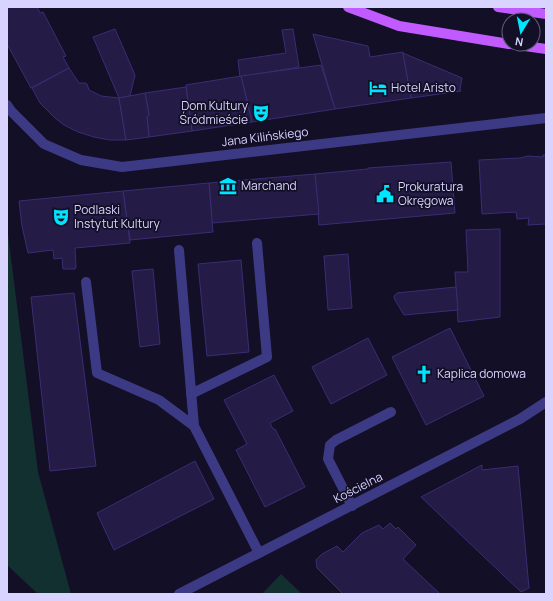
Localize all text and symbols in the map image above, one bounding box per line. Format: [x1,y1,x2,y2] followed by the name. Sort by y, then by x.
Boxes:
[501,12,541,52] north arrow
[514,34,524,50] text: N
[368,78,388,98] hotel icon: Hotel Aristo
[391,79,456,96] place label: Hotel Aristo
[180,97,249,128] place label: Dom Kultury Śródmieście
[251,103,271,123] theatre icon: Dom Kultury Śródmieście
[221,123,309,150] street label: Jana Kilińskiego
[218,176,238,196] museum icon: Marchand
[241,177,297,194] place label: Marchand
[398,178,463,209] place label: Prokuratura Okręgowa
[375,184,395,204] public building icon: Prokuratura Okręgowa
[74,201,161,232] place label: Podlaski Instytut Kultury
[51,207,71,227] theatre icon: Podlaski Instytut Kultury
[414,364,434,384] church icon: Kaplica domowa
[437,365,526,382] place label: Kaplica domowa
[330,468,385,507] street label: Kościelna

